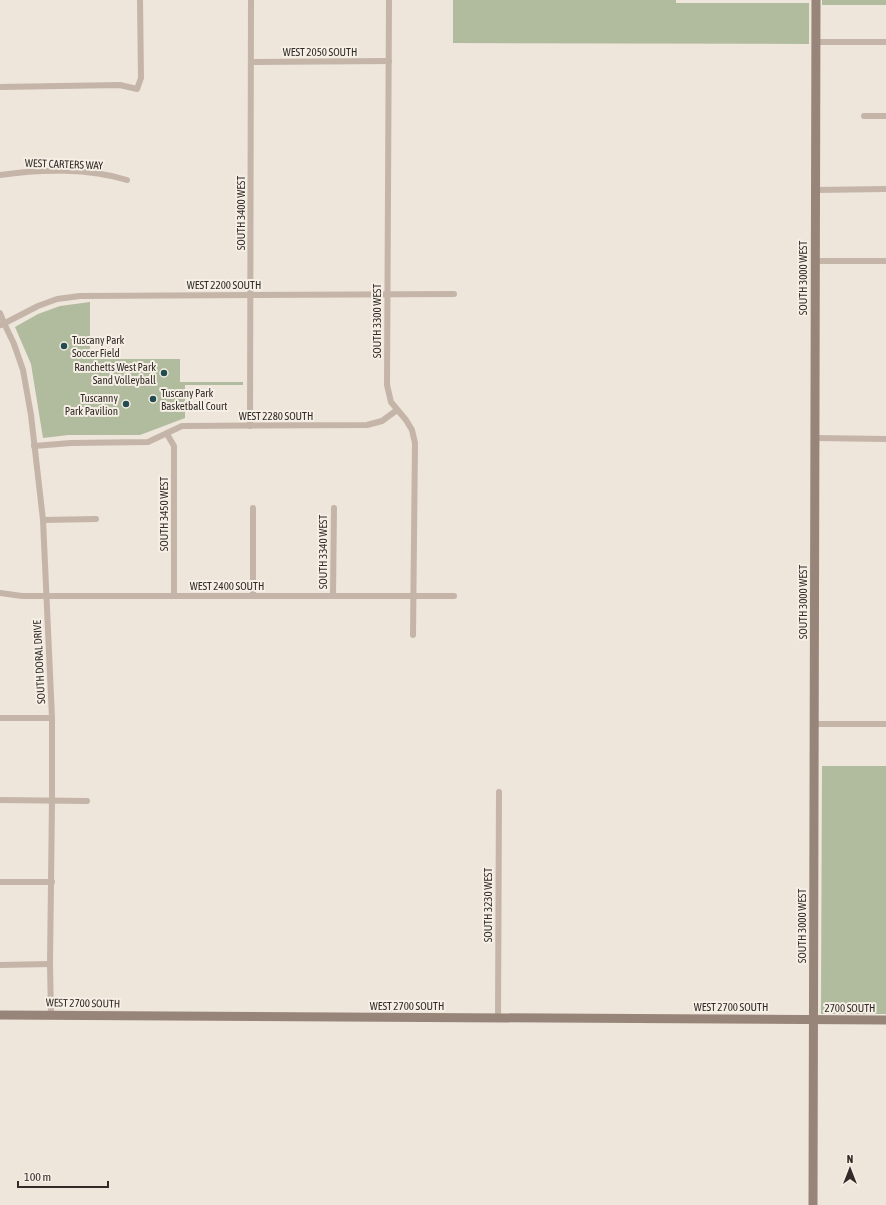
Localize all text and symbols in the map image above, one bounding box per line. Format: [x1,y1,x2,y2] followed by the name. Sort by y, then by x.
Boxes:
[283,46,357,58] street label: WEST 2050 SOUTH
[25,157,103,171] street label: WEST CARTERS WAY
[235,176,247,250] street label: SOUTH 3400 WEST
[797,241,809,315] street label: SOUTH 3000 WEST
[187,279,261,291] street label: WEST 2200 SOUTH
[371,284,383,358] street label: SOUTH 3300 WEST
[72,334,125,359] place label: Tuscany Park Soccer Field
[59,341,69,351] marker: Tuscany Park Soccer Field
[74,361,156,386] place label: Ranchetts West Park Sand Volleyball
[159,368,169,378] marker: Ranchetts West Park Sand Volleyball
[161,387,227,412] place label: Tuscany Park Basketball Court
[65,392,118,417] place label: Tuscanny Park Pavilion
[148,394,158,404] marker: Tuscany Park Basketball Court
[121,399,131,409] marker: Tuscanny Park Pavilion
[239,410,313,422] street label: WEST 2280 SOUTH
[158,477,170,551] street label: SOUTH 3450 WEST
[317,515,329,589] street label: SOUTH 3340 WEST
[797,565,809,639] street label: SOUTH 3000 WEST
[190,580,264,592] street label: WEST 2400 SOUTH
[31,619,47,704] street label: SOUTH DORAL DRIVE
[482,868,494,942] street label: SOUTH 3230 WEST
[796,889,808,963] street label: SOUTH 3000 WEST
[46,996,120,1010] street label: WEST 2700 SOUTH
[370,1000,444,1012] street label: WEST 2700 SOUTH
[694,1001,768,1013] street label: WEST 2700 SOUTH
[825,1002,875,1014] street label: 2700 SOUTH
[830,1149,870,1189] north arrow
[847,1153,853,1165] text: N
[18,1163,108,1189] scale bar
[24,1170,51,1184] text: 100 m

